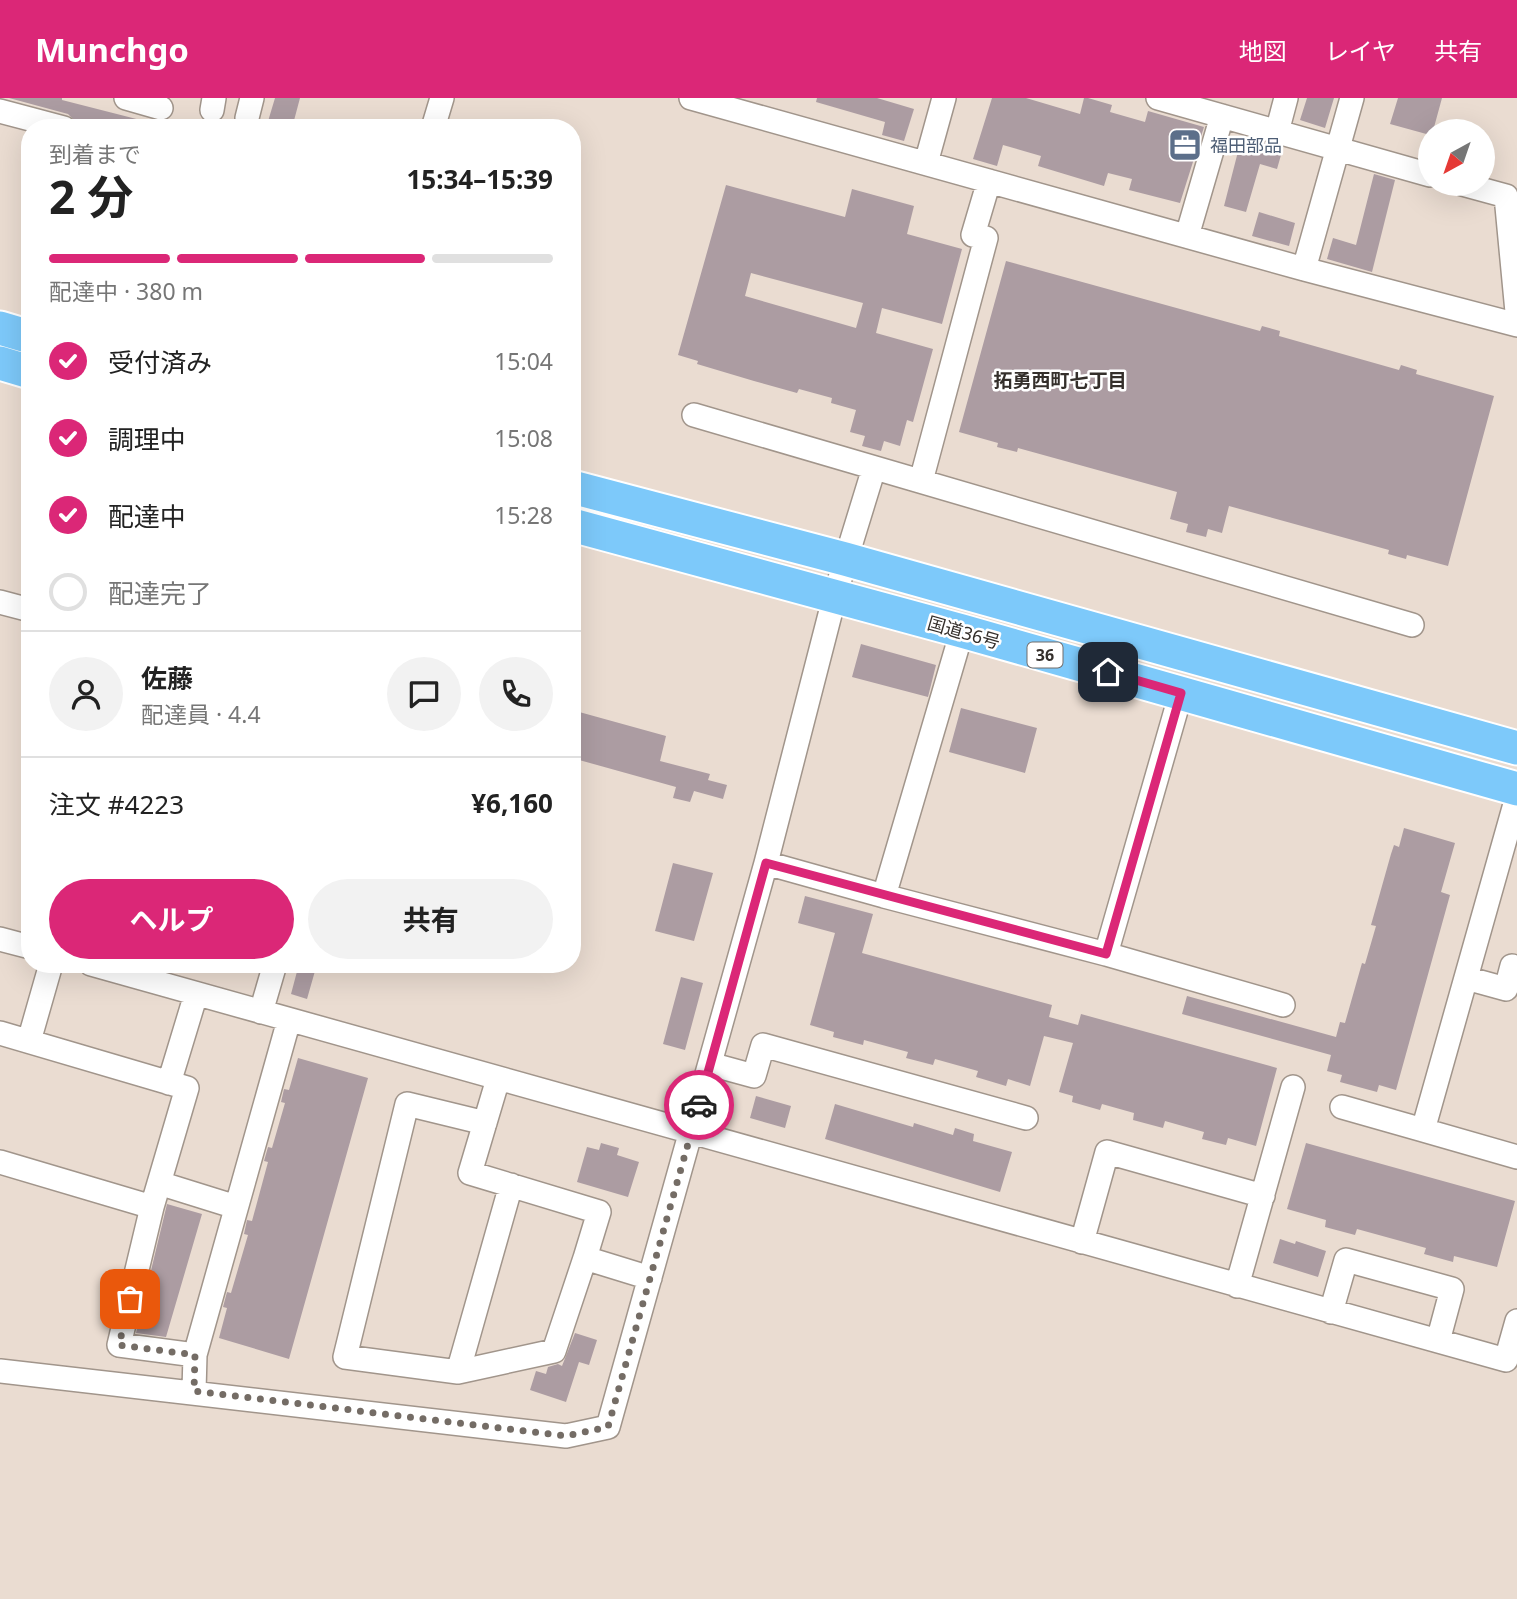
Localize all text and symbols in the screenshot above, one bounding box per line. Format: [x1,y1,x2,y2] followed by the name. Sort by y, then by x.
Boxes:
[35,27,189,72] text: Munchgo
[1239,34,1287,67] text: 地図
[1325,34,1396,67] text: レイヤ
[1434,34,1482,67] text: 共有
[1418,119,1494,196] north arrow
[1418,119,1495,196] map controls
[1166,126,1204,164] office icon: 福田部品
[1210,133,1282,157] place label: 福田部品
[49,138,141,170] text: 到着まで
[406,161,553,197] text: 15:34–15:39
[49,165,133,227] text: 2 分
[49,275,203,307] text: 配達中 · 380 m
[49,342,87,380] icon: check
[108,344,212,380] text: 受付済み
[494,345,553,377] text: 15:04
[993,367,1127,393] district label: 拓勇西町七丁目
[49,419,87,457] icon: check
[108,421,186,457] text: 調理中
[494,422,553,454] text: 15:08
[49,496,87,534] icon: check
[108,498,186,534] text: 配達中
[494,499,553,531] text: 15:28
[108,575,212,611] text: 配達完了
[925,610,1003,654] street label: 国道36号
[1028,642,1062,668] road number: 36
[1078,642,1138,702] pin
[1089,653,1127,691] icon: home
[49,657,123,731] button: person
[387,657,461,731] button: chat
[479,657,553,731] button: phone
[141,660,193,696] text: 佐藤
[141,698,261,730] text: 配達員 · 4.4
[471,785,553,821] text: ¥6,160
[49,786,184,822] text: 注文 #4223
[49,879,294,959] button: ヘルプ
[308,879,553,959] button: 共有
[664,1070,734,1140] courier
[680,1086,718,1124] icon: car
[100,1269,160,1329] pin
[111,1280,149,1318] icon: bag

